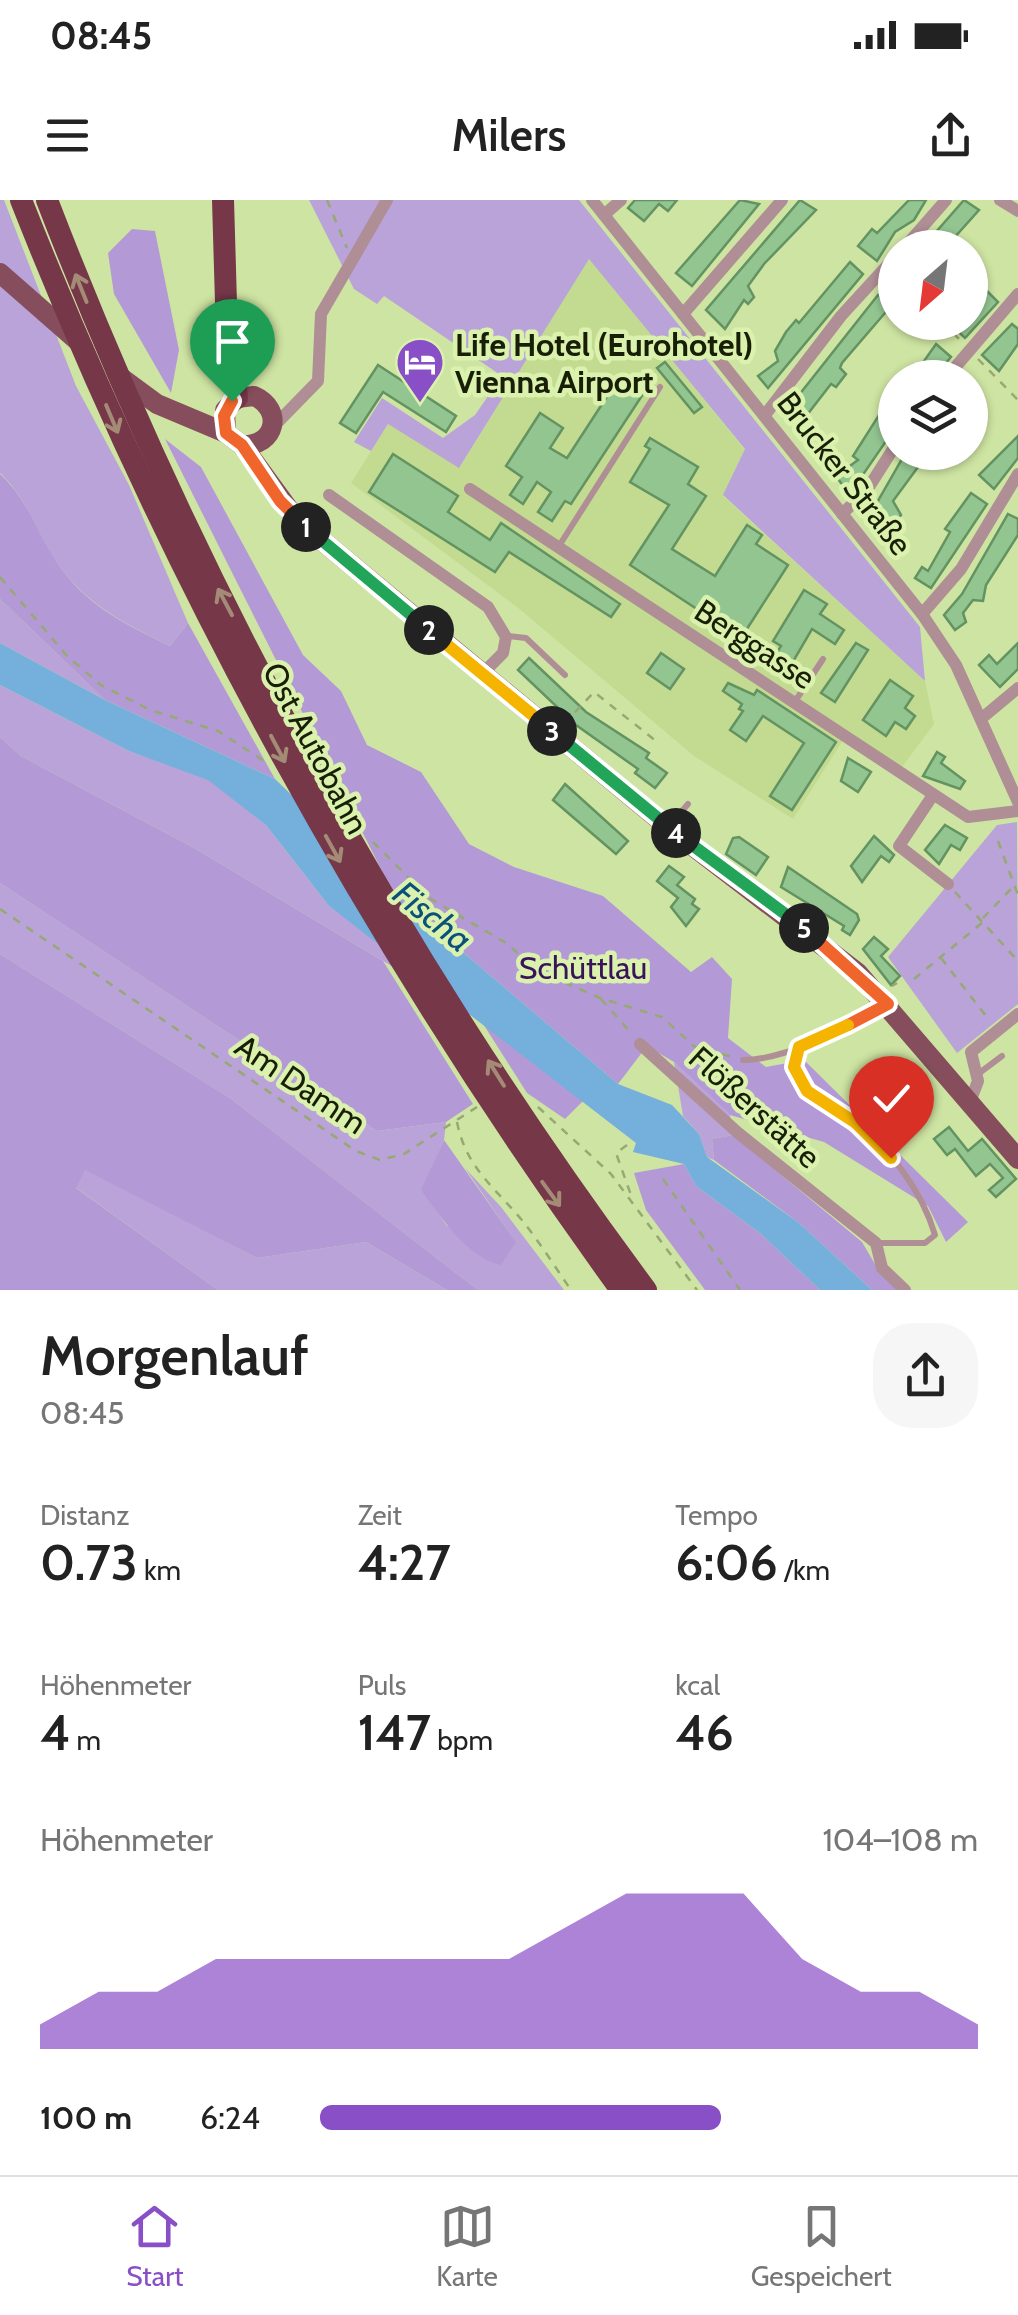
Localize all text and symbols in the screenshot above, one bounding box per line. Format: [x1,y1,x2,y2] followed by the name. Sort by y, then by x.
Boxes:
[50,12,152,59] text: 08:45
[40,108,95,163] icon: menu
[452,108,566,162] text: Milers
[923,108,978,163] icon: share
[878,230,988,340] north arrow
[878,230,988,470] map controls
[71,273,89,304] one-way arrow
[190,299,275,402] pin
[205,314,260,369] icon: arrive
[455,325,753,401] place label: Life Hotel (Eurohotel) Vienna Airport
[394,336,446,404] hotel icon: Life Hotel (Eurohotel) Vienna Airport
[878,360,988,470] button: layers
[769,384,921,562] street label: Brucker Straße
[104,403,122,434] one-way arrow
[281,502,331,552] pin: 1
[301,510,311,544] text: 1
[215,587,234,617] one-way arrow
[688,591,822,697] street label: Berggasse
[404,605,454,655] pin: 2
[422,613,436,647] text: 2
[255,656,377,840] street label: Ost Autobahn
[527,706,577,756] pin: 3
[544,714,560,748] text: 3
[269,734,288,764] one-way arrow
[651,808,701,858] pin: 4
[667,816,685,850] text: 4
[324,834,344,863] one-way arrow
[385,871,481,961] water label: Fischa
[779,903,829,953] pin: 5
[796,911,812,945] text: 5
[519,948,647,987] park label: Schüttlau
[228,1026,374,1142] street label: Am Damm
[681,1038,829,1176] street label: Flößerstätte
[849,1056,934,1159] pin
[486,1059,506,1087] one-way arrow
[864,1071,919,1126] icon: check
[541,1180,562,1207] one-way arrow
[40,1322,309,1389] text: Morgenlauf
[873,1323,978,1428] button: share
[40,1393,124,1432] text: 08:45
[40,1498,129,1532] text: Distanz
[358,1498,402,1532] text: Zeit
[675,1498,758,1532] text: Tempo
[40,1532,138,1593] text: 0.73
[358,1532,451,1593] text: 4:27
[675,1532,778,1593] text: 6:06
[138,1553,181,1587] text: km
[778,1553,830,1587] text: /km
[40,1668,191,1702] text: Höhenmeter
[358,1668,406,1702] text: Puls
[675,1668,720,1702] text: kcal
[40,1702,70,1763] text: 4
[358,1702,431,1763] text: 147
[675,1702,734,1763] text: 46
[70,1723,101,1757] text: m
[431,1723,493,1757] text: bpm
[40,1820,213,1859] text: Höhenmeter
[822,1820,978,1859] text: 104–108 m
[40,2098,132,2137] text: 100 m
[200,2098,260,2137] text: 6:24
[126,2199,183,2293] tab: Start
[436,2199,498,2293] tab: Karte
[751,2199,892,2293] tab: Gespeichert

